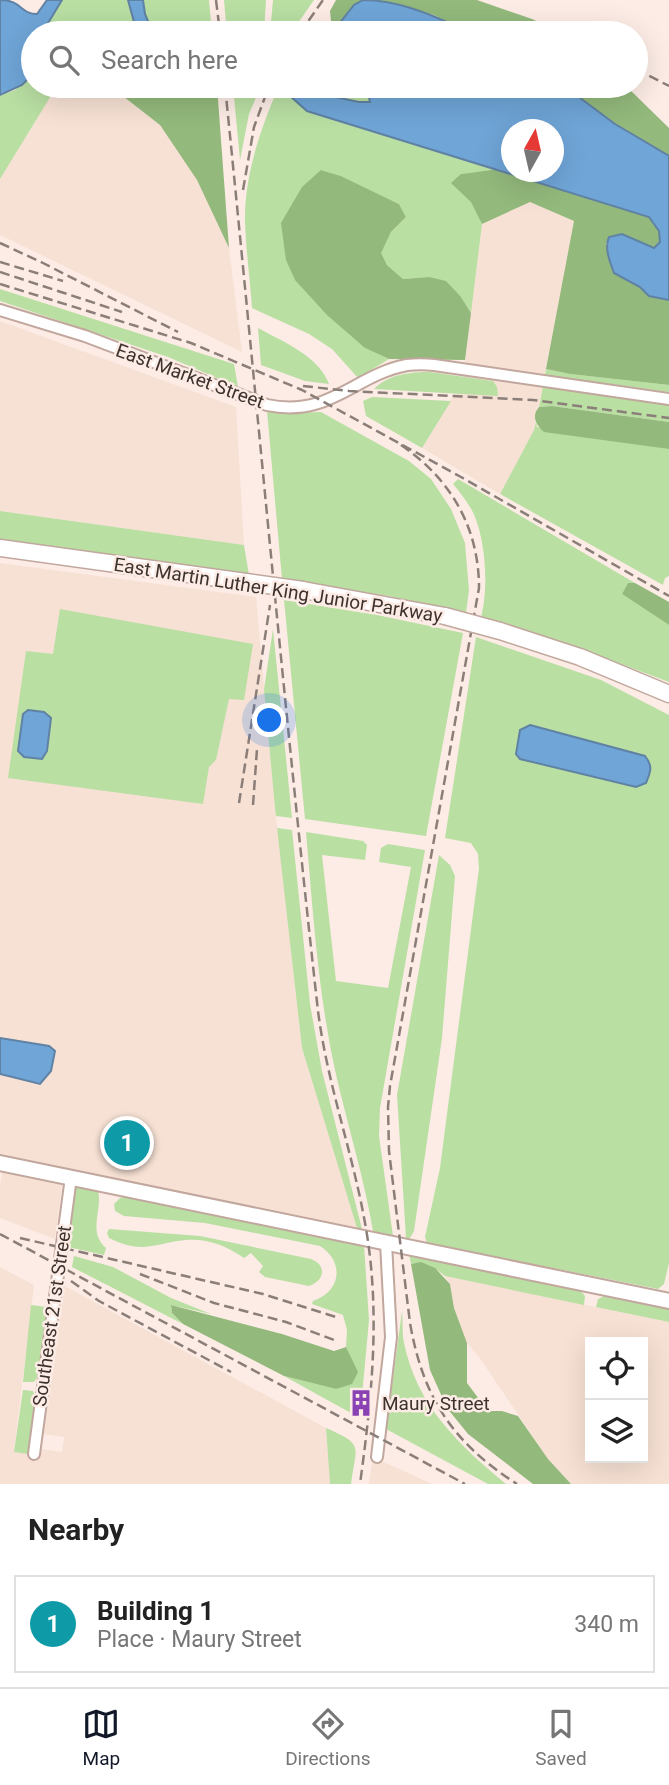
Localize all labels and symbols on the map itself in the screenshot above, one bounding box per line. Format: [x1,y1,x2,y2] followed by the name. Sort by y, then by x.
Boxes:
[501,119,564,182] north arrow
[113,339,267,413] street label: East Market Street
[112,553,444,627] street label: East Martin Luther King Junior Parkway
[252,703,286,737] your location
[104,1117,150,1169] pin: 1
[28,1224,76,1408] street label: Southeast 21st Street
[346,1388,376,1418] building icon: Maury Street
[382,1392,490,1415] place label: Maury Street

